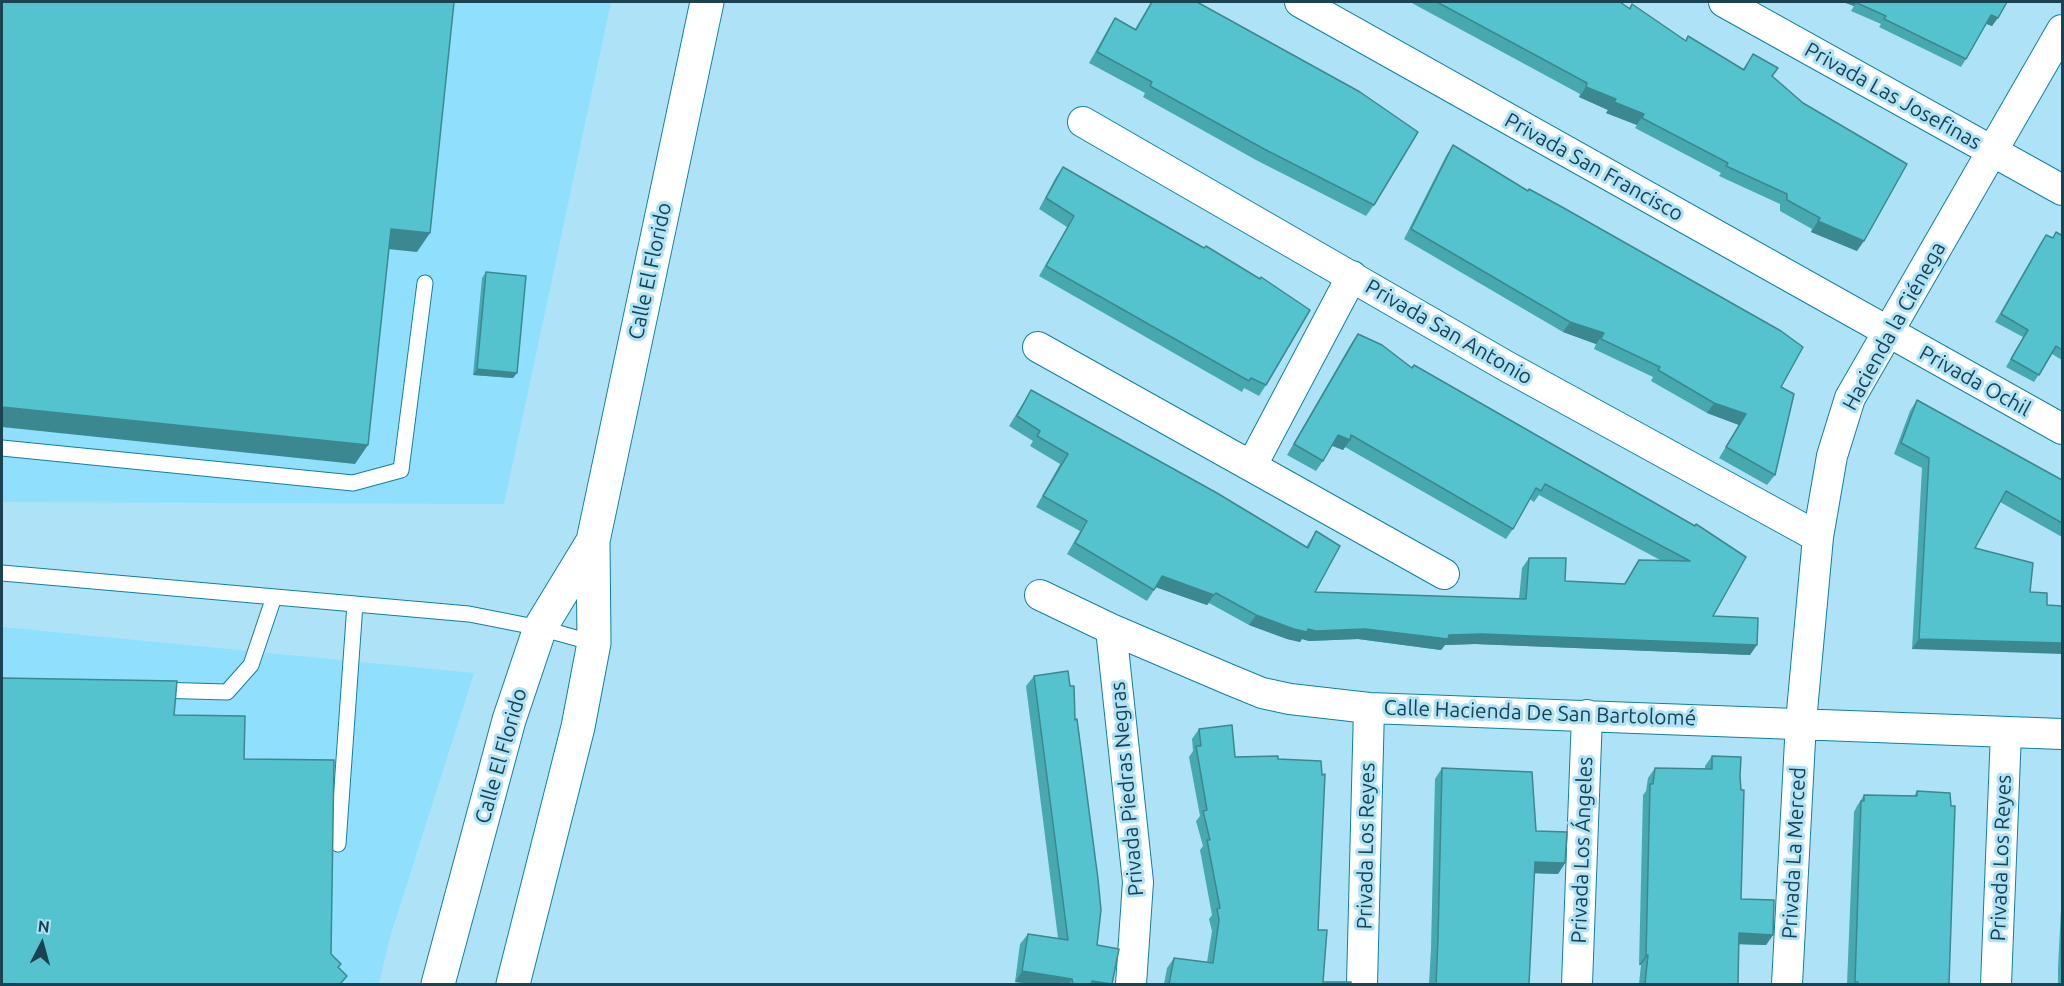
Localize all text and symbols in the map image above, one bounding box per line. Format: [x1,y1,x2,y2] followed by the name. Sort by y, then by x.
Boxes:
[1800,37,1986,155] street label: Privada Las Josefinas
[1500,107,1688,227] street label: Privada San Francisco
[623,200,677,342] street label: Calle El Florido
[1837,237,1951,415] street label: Hacienda la Ciénega
[1361,274,1537,390] street label: Privada San Antonio
[1915,340,2035,422] street label: Privada Ochil
[1105,681,1149,897] street label: Privada Piedras Negras
[470,685,532,827] street label: Calle El Florido
[1383,695,1697,731] street label: Calle Hacienda De San Bartolomé
[1566,756,1598,944] street label: Privada Los Ángeles
[1352,762,1380,930] street label: Privada Los Reyes
[1777,766,1811,940] street label: Privada La Merced
[1985,774,2017,942] street label: Privada Los Reyes
[12,914,72,974] north arrow
[37,917,51,936] text: N

